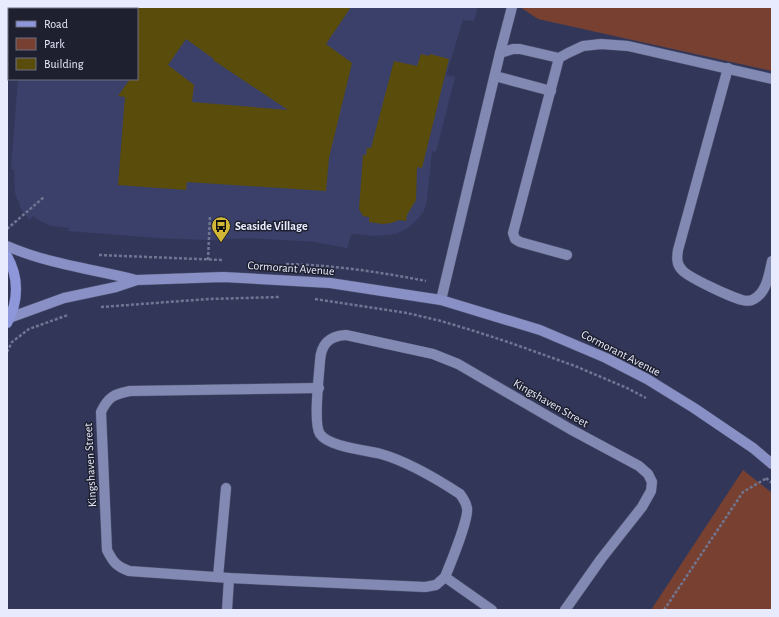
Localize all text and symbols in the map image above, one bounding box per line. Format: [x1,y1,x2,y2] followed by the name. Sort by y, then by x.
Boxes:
[8,8,138,80] legend
[44,18,68,30] text: Road
[44,38,65,50] text: Park
[44,58,84,70] text: Building
[210,215,232,243] bus stop icon: Seaside Village
[235,220,308,232] place label: Seaside Village
[247,259,335,277] street label: Cormorant Avenue
[579,328,663,378] street label: Cormorant Avenue
[511,377,591,429] street label: Kingshaven Street
[82,422,98,507] street label: Kingshaven Street

